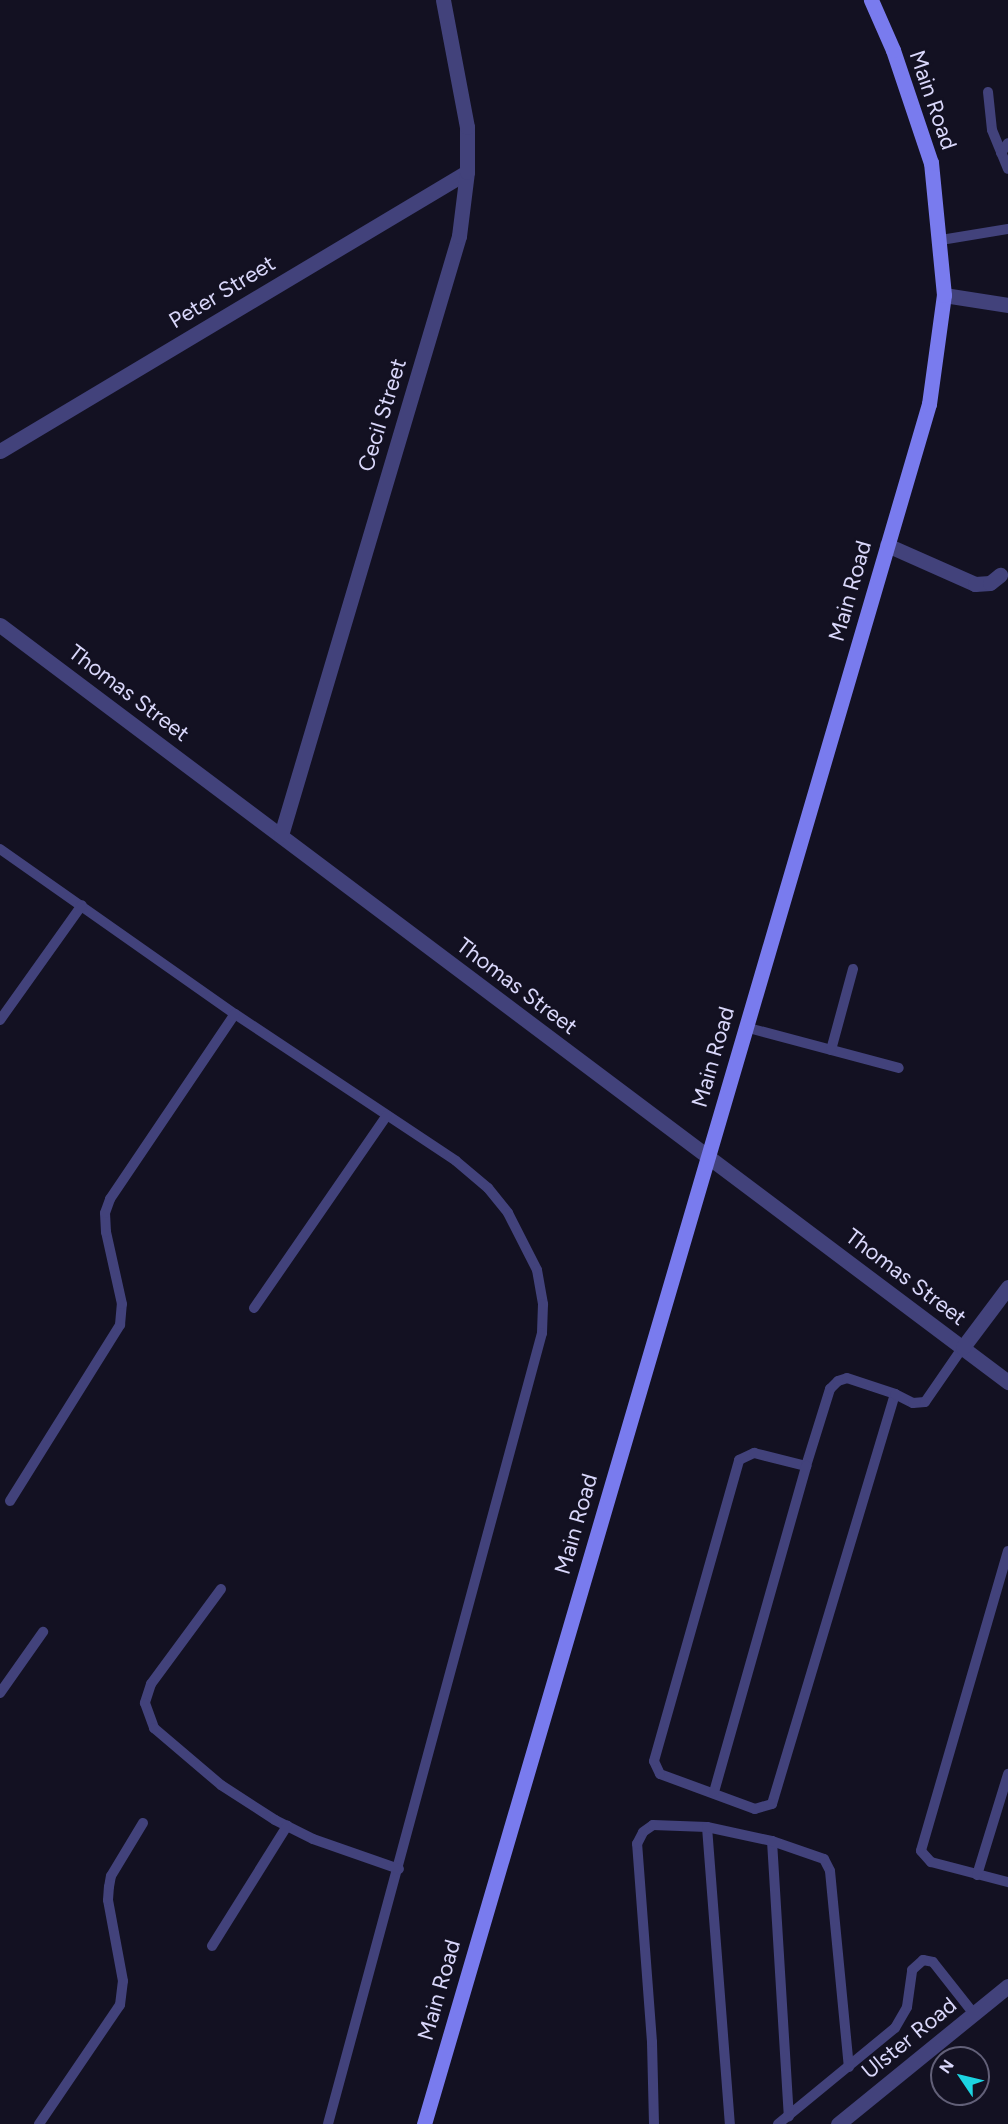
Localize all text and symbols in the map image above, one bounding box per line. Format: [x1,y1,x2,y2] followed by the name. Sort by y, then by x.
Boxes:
[904,47,962,153] street label: Main Road
[164,250,280,334] street label: Peter Street
[352,355,412,475] street label: Cecil Street
[823,538,877,644] street label: Main Road
[63,639,195,747] street label: Thomas Street
[451,932,583,1040] street label: Thomas Street
[686,1004,740,1110] street label: Main Road
[840,1223,972,1331] street label: Thomas Street
[549,1471,603,1577] street label: Main Road
[412,1937,466,2043] street label: Main Road
[856,1992,962,2084] street label: Ulster Road
[930,2046,990,2106] north arrow
[935,2056,958,2077] text: N

